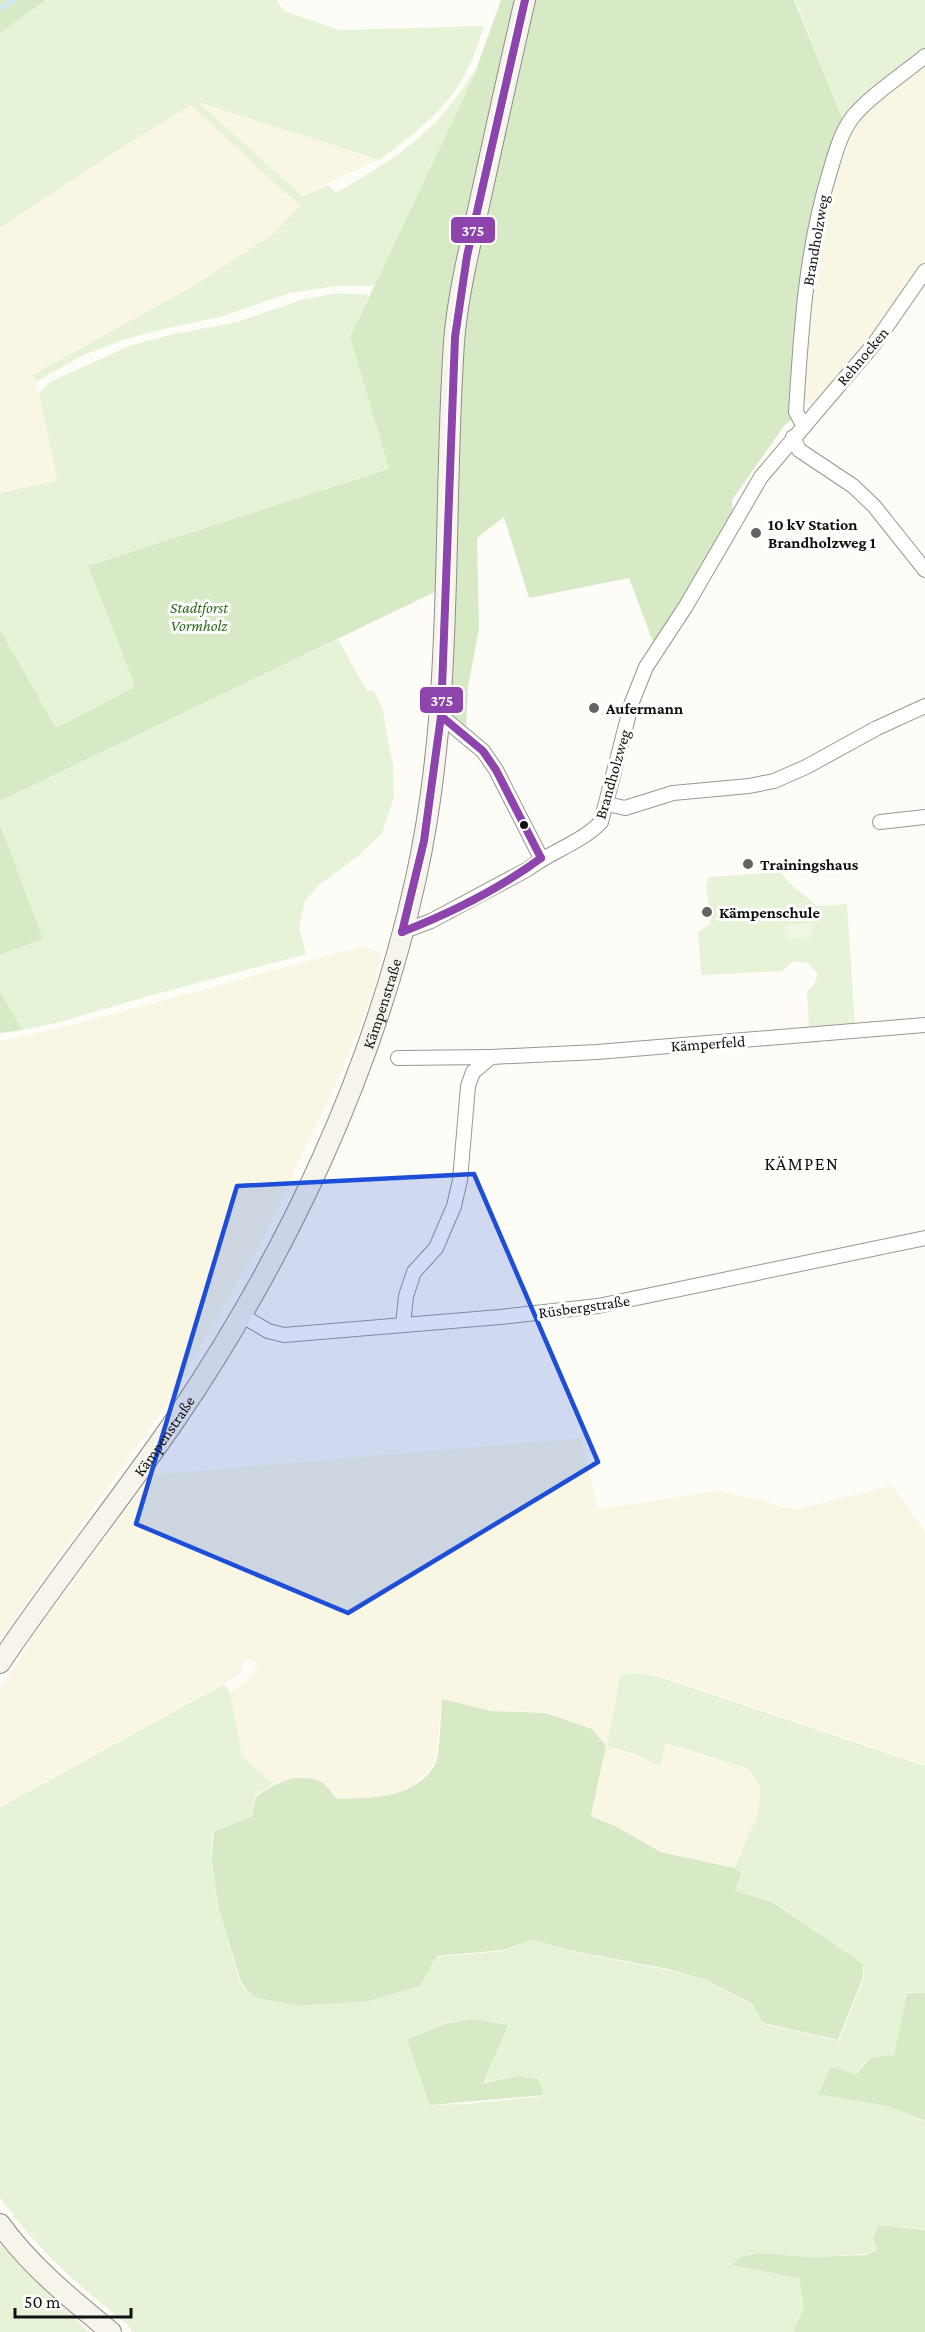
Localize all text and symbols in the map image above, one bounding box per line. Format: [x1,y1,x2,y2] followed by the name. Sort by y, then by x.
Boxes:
[799,193,833,287] street label: Brandholzweg
[450,216,496,244] line badge: 375
[462,222,485,239] text: 375
[833,324,892,389] street label: Rehnocken
[768,516,876,551] place label: 10 kV Station Brandholzweg 1
[749,526,763,540] marker: 10 kV Station Brandholzweg 1
[170,599,228,634] park label: Stadtforst Vormholz
[419,686,464,714] line badge: 375
[431,692,454,709] text: 375
[605,700,683,717] place label: Aufermann
[587,701,601,715] marker: Aufermann
[592,727,634,821] street label: Brandholzweg
[518,819,530,831] unlabelled marker
[760,856,859,873] place label: Trainingshaus
[741,857,755,871] marker: Trainingshaus
[719,904,820,921] place label: Kämpenschule
[700,905,714,919] marker: Kämpenschule
[359,957,404,1051] street label: Kämpenstraße
[670,1032,747,1056] street label: Kämperfeld
[765,1154,839,1174] district label: KÄMPEN
[537,1292,631,1322] street label: Rüsbergstraße
[130,1393,198,1480] street label: Kämpenstraße
[15,2281,130,2319] scale bar
[24,2292,61,2312] text: 50 m

